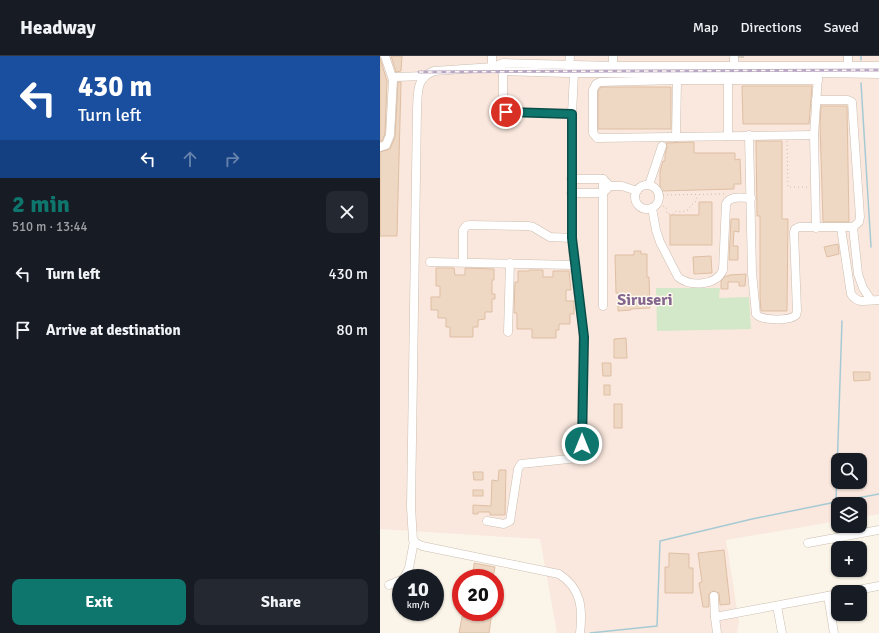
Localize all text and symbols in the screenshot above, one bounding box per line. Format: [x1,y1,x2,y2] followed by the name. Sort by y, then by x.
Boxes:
[20,16,96,40] text: Headway
[693,19,719,36] text: Map
[741,19,802,36] text: Directions
[824,19,859,36] text: Saved
[78,70,152,104] text: 430 m
[12,72,64,124] icon: left
[489,95,523,129] pin
[495,101,517,123] icon: arrive
[78,104,141,126] text: Turn left
[137,148,159,170] icon: left
[179,148,201,170] icon: ahead
[221,148,243,170] icon: right
[12,189,70,219] text: 2 min
[326,191,368,233] button: close
[12,219,88,235] text: 510 m · 13:44
[12,263,34,285] icon: left
[46,265,100,283] text: Turn left
[328,265,368,283] text: 430 m
[617,290,673,310] district label: Siruseri
[12,319,34,341] icon: arrive
[46,321,181,339] text: Arrive at destination
[337,321,368,339] text: 80 m
[561,423,603,465] position arrow
[831,453,867,621] map controls
[831,453,867,489] button: search
[831,497,867,533] button: layers
[831,541,867,577] button: +
[452,569,504,621] speed limit sign: 20
[407,577,429,602] text: 10
[12,579,186,625] button: Exit
[194,579,368,625] button: Share
[831,585,867,621] button: −
[407,599,429,611] text: km/h

